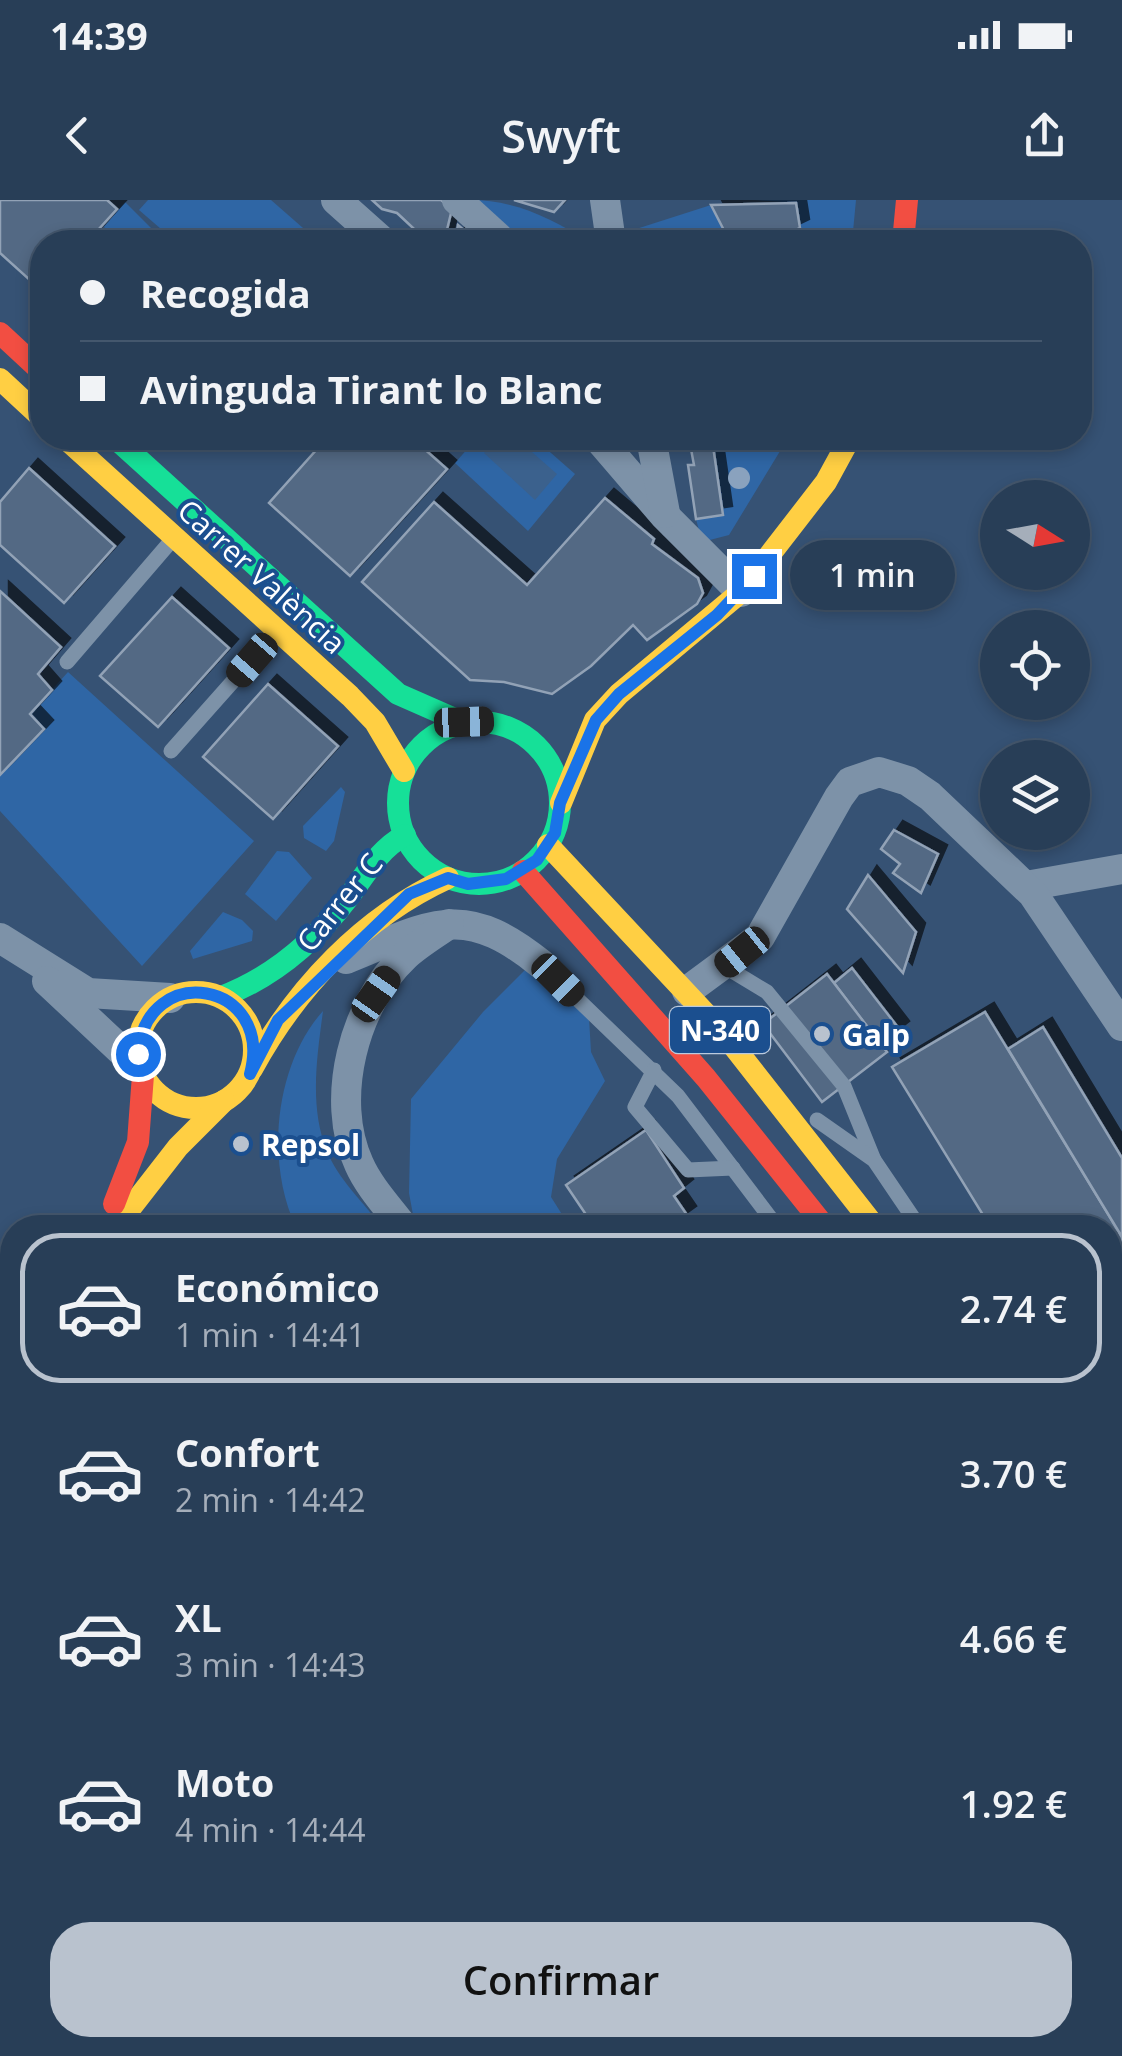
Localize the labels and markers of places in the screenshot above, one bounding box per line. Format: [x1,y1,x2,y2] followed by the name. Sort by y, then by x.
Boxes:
[842,1014,910,1055] place label: Galp
[811,1023,833,1045] marker: Galp
[261,1124,360,1165] place label: Repsol
[230,1133,252,1155] marker: Repsol

